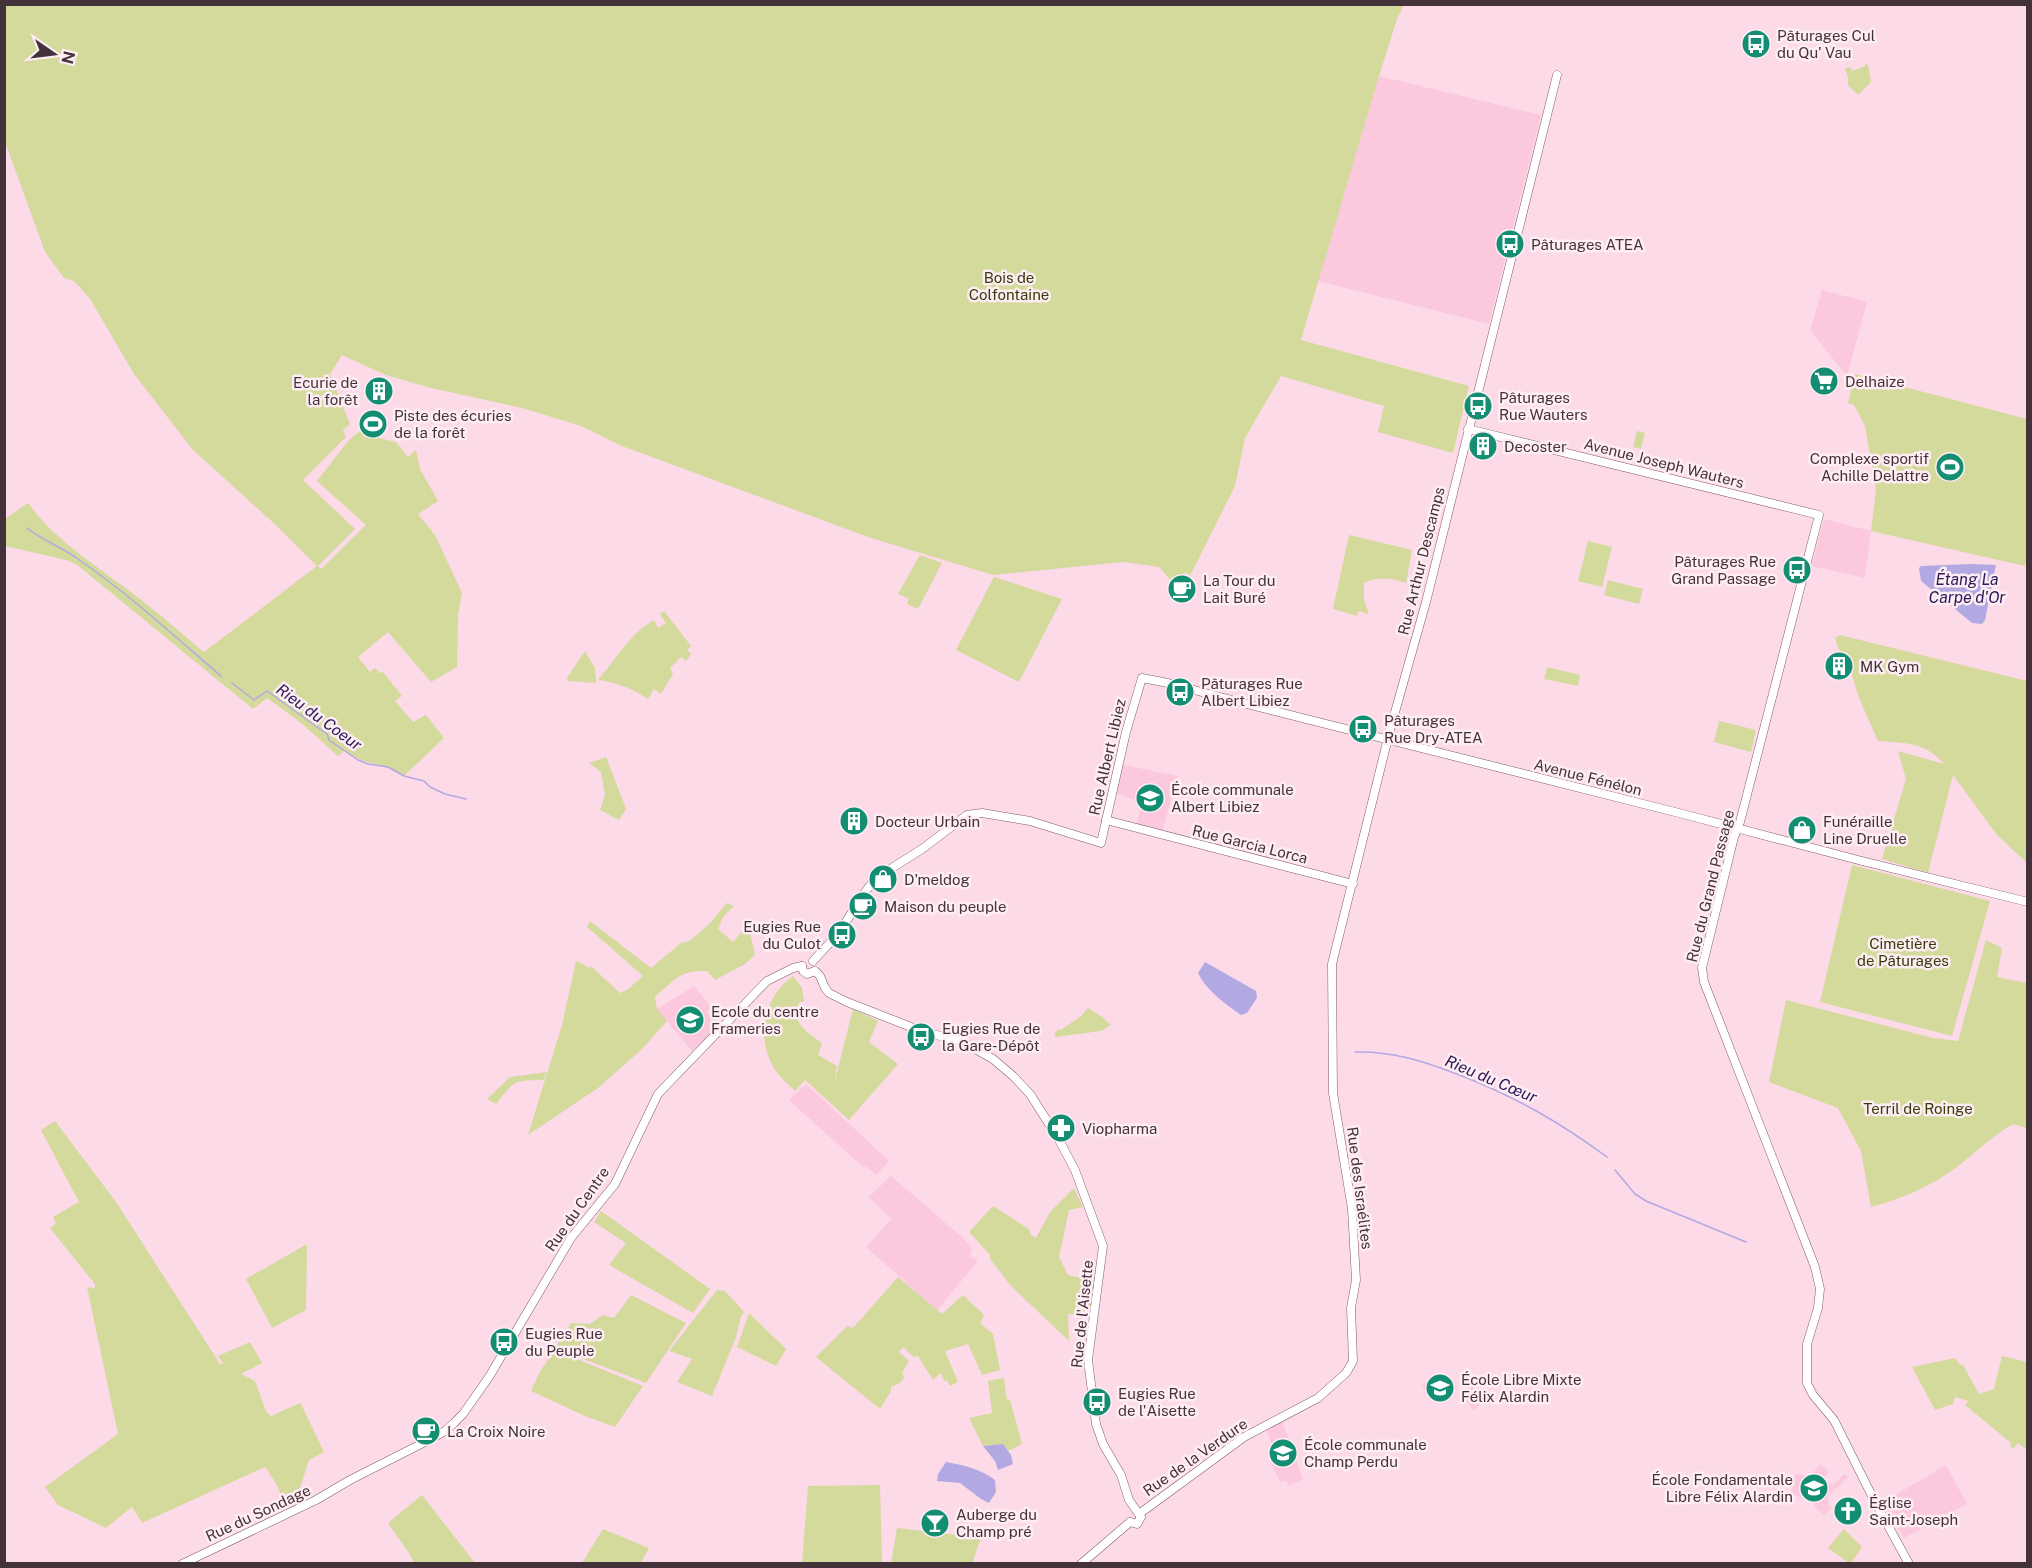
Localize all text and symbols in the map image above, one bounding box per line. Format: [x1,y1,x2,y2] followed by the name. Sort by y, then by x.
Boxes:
[24,24,84,84] north arrow
[1777,27,1875,61] place label: Pâturages Cul du Qu' Vau
[1740,28,1772,60] bus stop icon: Pâturages Cul du Qu' Vau
[57,49,79,66] text: N
[1494,228,1526,260] bus stop icon: Pâturages ATEA
[1531,236,1644,253] place label: Pâturages ATEA
[969,269,1049,303] park label: Bois de Colfontaine
[1808,365,1840,397] supermarket icon: Delhaize
[1845,373,1905,390] place label: Delhaize
[293,374,358,408] place label: Ecurie de la forêt
[363,375,395,407] building icon: Ecurie de la forêt
[1499,389,1588,423] place label: Pâturages Rue Wauters
[1462,390,1494,422] bus stop icon: Pâturages Rue Wauters
[394,407,512,441] place label: Piste des écuries de la forêt
[357,408,389,440] sports icon: Piste des écuries de la forêt
[1467,430,1499,462] building icon: Decoster
[1582,435,1746,491] street label: Avenue Joseph Wauters
[1504,438,1567,455] place label: Decoster
[1810,450,1929,484] place label: Complexe sportif Achille Delattre
[1934,451,1966,483] sports icon: Complexe sportif Achille Delattre
[1394,485,1448,637] street label: Rue Arthur Descamps
[1671,553,1776,587] place label: Pâturages Rue Grand Passage
[1781,554,1813,586] bus stop icon: Pâturages Rue Grand Passage
[1929,569,2006,607] water label: Étang La Carpe d'Or
[1203,572,1275,606] place label: La Tour du Lait Buré
[1166,573,1198,605] cafe icon: La Tour du Lait Buré
[1823,650,1855,682] building icon: MK Gym
[1860,658,1919,675] place label: MK Gym
[1201,675,1303,709] place label: Pâturages Rue Albert Libiez
[1164,676,1196,708] bus stop icon: Pâturages Rue Albert Libiez
[273,680,366,755] water label: Rieu du Coeur
[1085,697,1129,817] street label: Rue Albert Libiez
[1384,712,1483,746] place label: Pâturages Rue Dry-ATEA
[1347,713,1379,745] bus stop icon: Pâturages Rue Dry-ATEA
[1532,755,1644,799] street label: Avenue Fénélon
[1171,781,1294,815] place label: École communale Albert Libiez
[1134,782,1166,814] school or university icon: École communale Albert Libiez
[838,805,870,837] building icon: Docteur Urbain
[1683,808,1737,964] street label: Rue du Grand Passage
[875,813,980,830] place label: Docteur Urbain
[1823,813,1907,847] place label: Funéraille Line Druelle
[1786,814,1818,846] shop icon: Funéraille Line Druelle
[1190,821,1310,867] street label: Rue Garcia Lorca
[867,863,899,895] shop icon: D'meldog
[904,871,970,888] place label: D'meldog
[847,890,879,922] cafe icon: Maison du peuple
[884,898,1007,915] place label: Maison du peuple
[743,918,821,952] place label: Eugies Rue du Culot
[826,919,858,951] bus stop icon: Eugies Rue du Culot
[1857,935,1949,969] park label: Cimetière de Pâturages
[711,1003,819,1037] place label: Ecole du centre Frameries
[674,1004,706,1036] school or university icon: Ecole du centre Frameries
[942,1020,1041,1054] place label: Eugies Rue de la Gare-Dépôt
[905,1021,937,1053] bus stop icon: Eugies Rue de la Gare-Dépôt
[1442,1051,1541,1107] water label: Rieu du Cœur
[1863,1100,1973,1117] park label: Terril de Roinge
[1045,1112,1077,1144] pharmacy icon: Viopharma
[1082,1120,1157,1137] place label: Viopharma
[1344,1126,1376,1250] street label: Rue des Israélites
[542,1164,612,1254] street label: Rue du Centre
[1068,1259,1096,1369] street label: Rue de l'Aisette
[525,1325,603,1359] place label: Eugies Rue du Peuple
[488,1326,520,1358] bus stop icon: Eugies Rue du Peuple
[1461,1371,1581,1405] place label: École Libre Mixte Félix Alardin
[1424,1372,1456,1404] school or university icon: École Libre Mixte Félix Alardin
[1118,1385,1196,1419] place label: Eugies Rue de l'Aisette
[1081,1386,1113,1418] bus stop icon: Eugies Rue de l'Aisette
[410,1415,442,1447] cafe icon: La Croix Noire
[1140,1415,1250,1499] street label: Rue de la Verdure
[447,1423,545,1440] place label: La Croix Noire
[1304,1436,1427,1470] place label: École communale Champ Perdu
[1267,1437,1299,1469] school or university icon: École communale Champ Perdu
[1651,1471,1793,1505] place label: École Fondamentale Libre Félix Alardin
[1798,1472,1830,1504] school or university icon: École Fondamentale Libre Félix Alardin
[203,1481,313,1545] street label: Rue du Sondage
[1869,1494,1958,1528] place label: Église Saint-Joseph
[1832,1495,1864,1527] church icon: Église Saint-Joseph
[956,1506,1037,1540] place label: Auberge du Champ pré
[919,1507,951,1539] bar icon: Auberge du Champ pré

